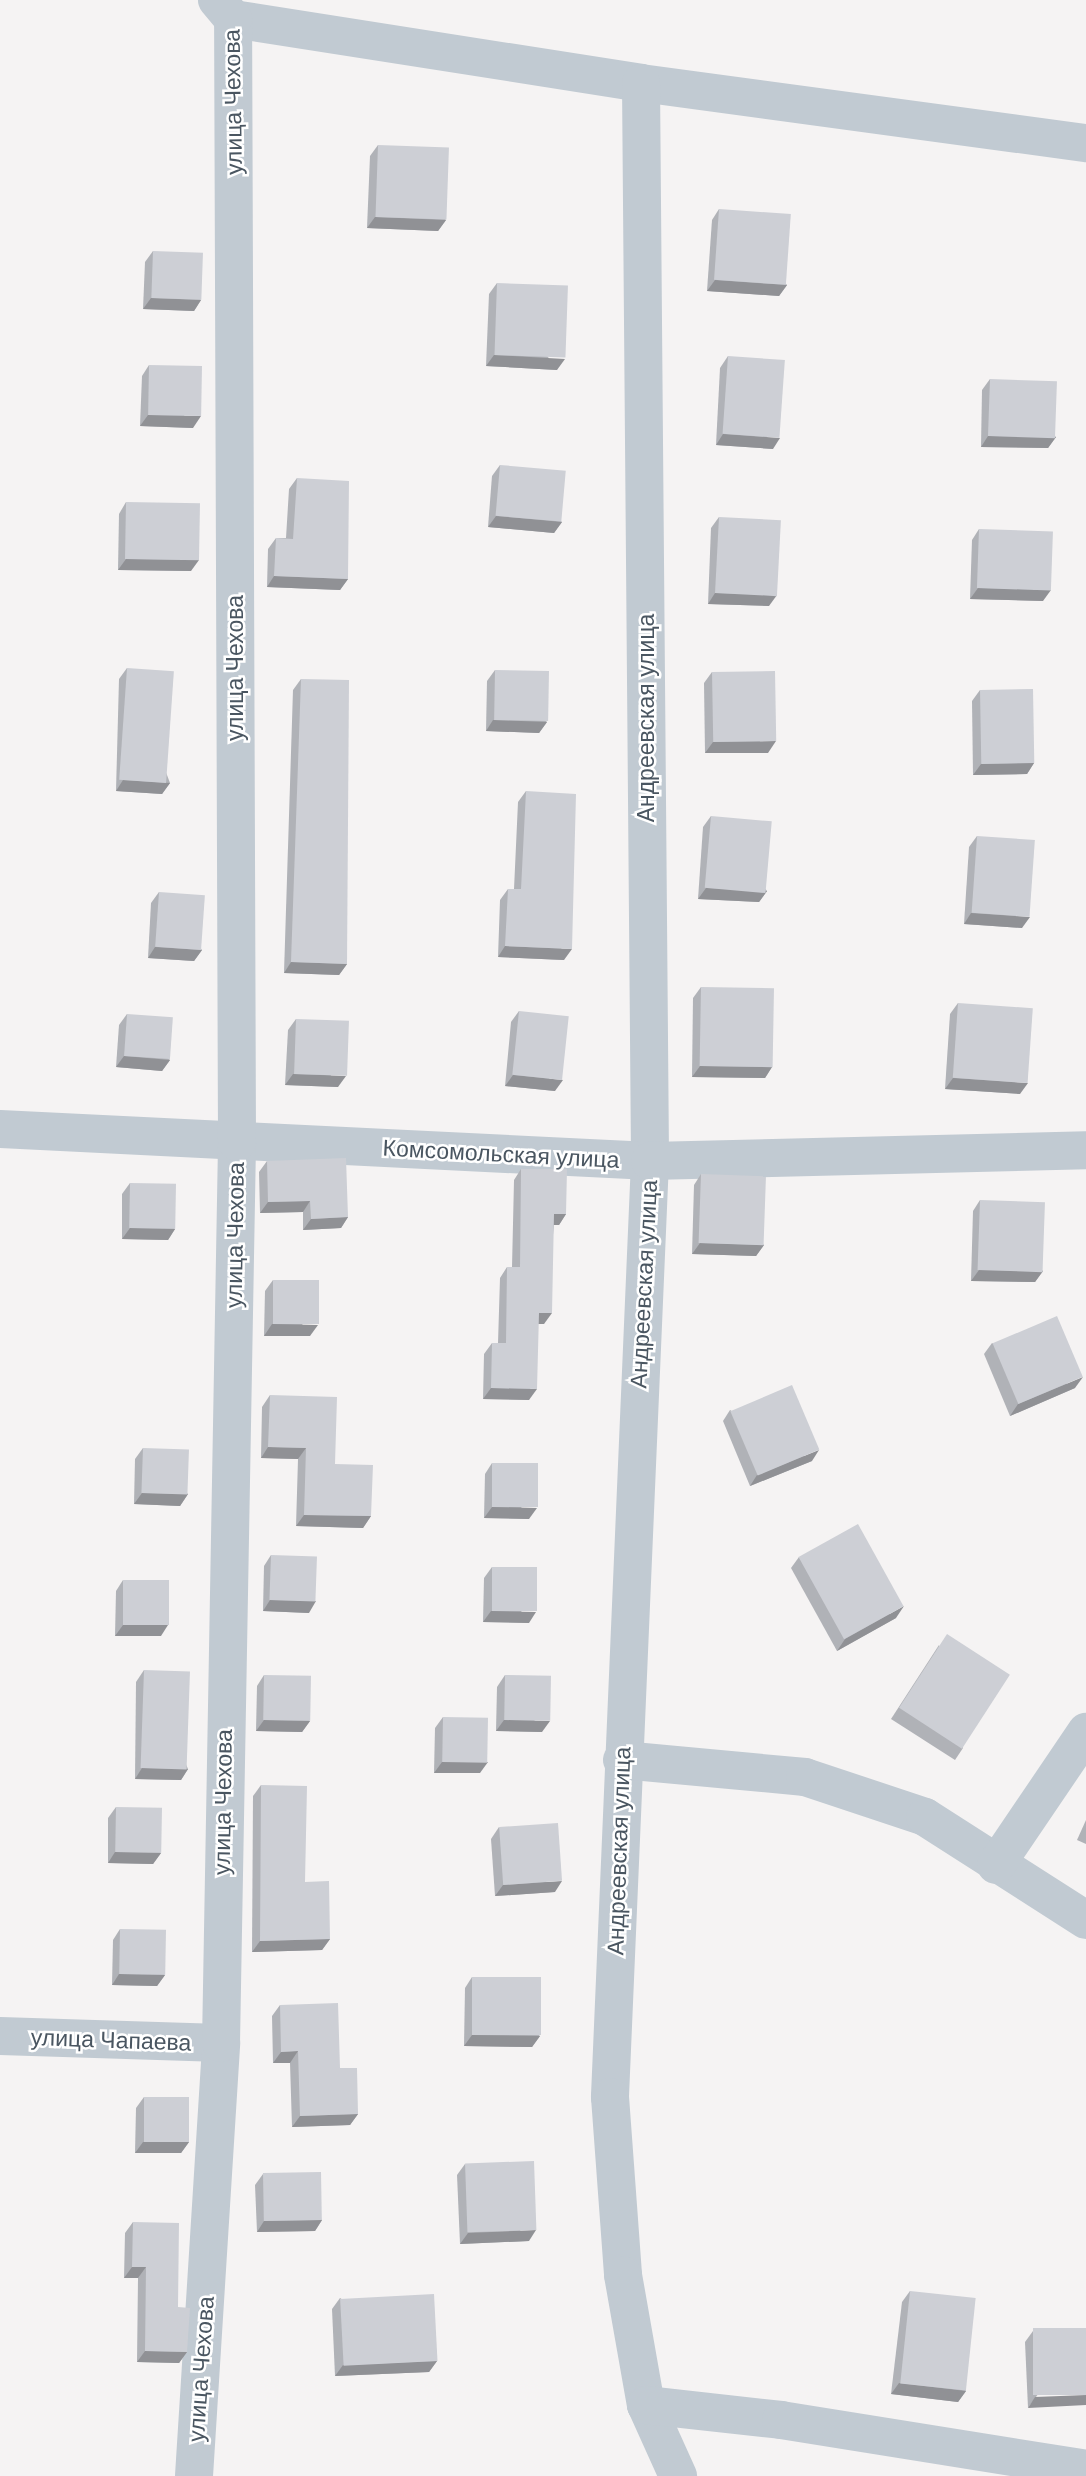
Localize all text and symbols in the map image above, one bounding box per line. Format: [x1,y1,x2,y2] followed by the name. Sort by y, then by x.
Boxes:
[218,29,248,175] street label: улица Чехова
[221,595,249,741] street label: улица Чехова
[632,614,660,822] street label: Андреевская улица
[382,1134,620,1174] street label: Комсомольская улица
[220,1162,250,1308] street label: улица Чехова
[625,1179,663,1389] street label: Андреевская улица
[208,1729,238,1875] street label: улица Чехова
[602,1746,636,1956] street label: Андреевская улица
[30,2023,192,2057] street label: улица Чапаева
[182,2295,220,2443] street label: улица Чехова

